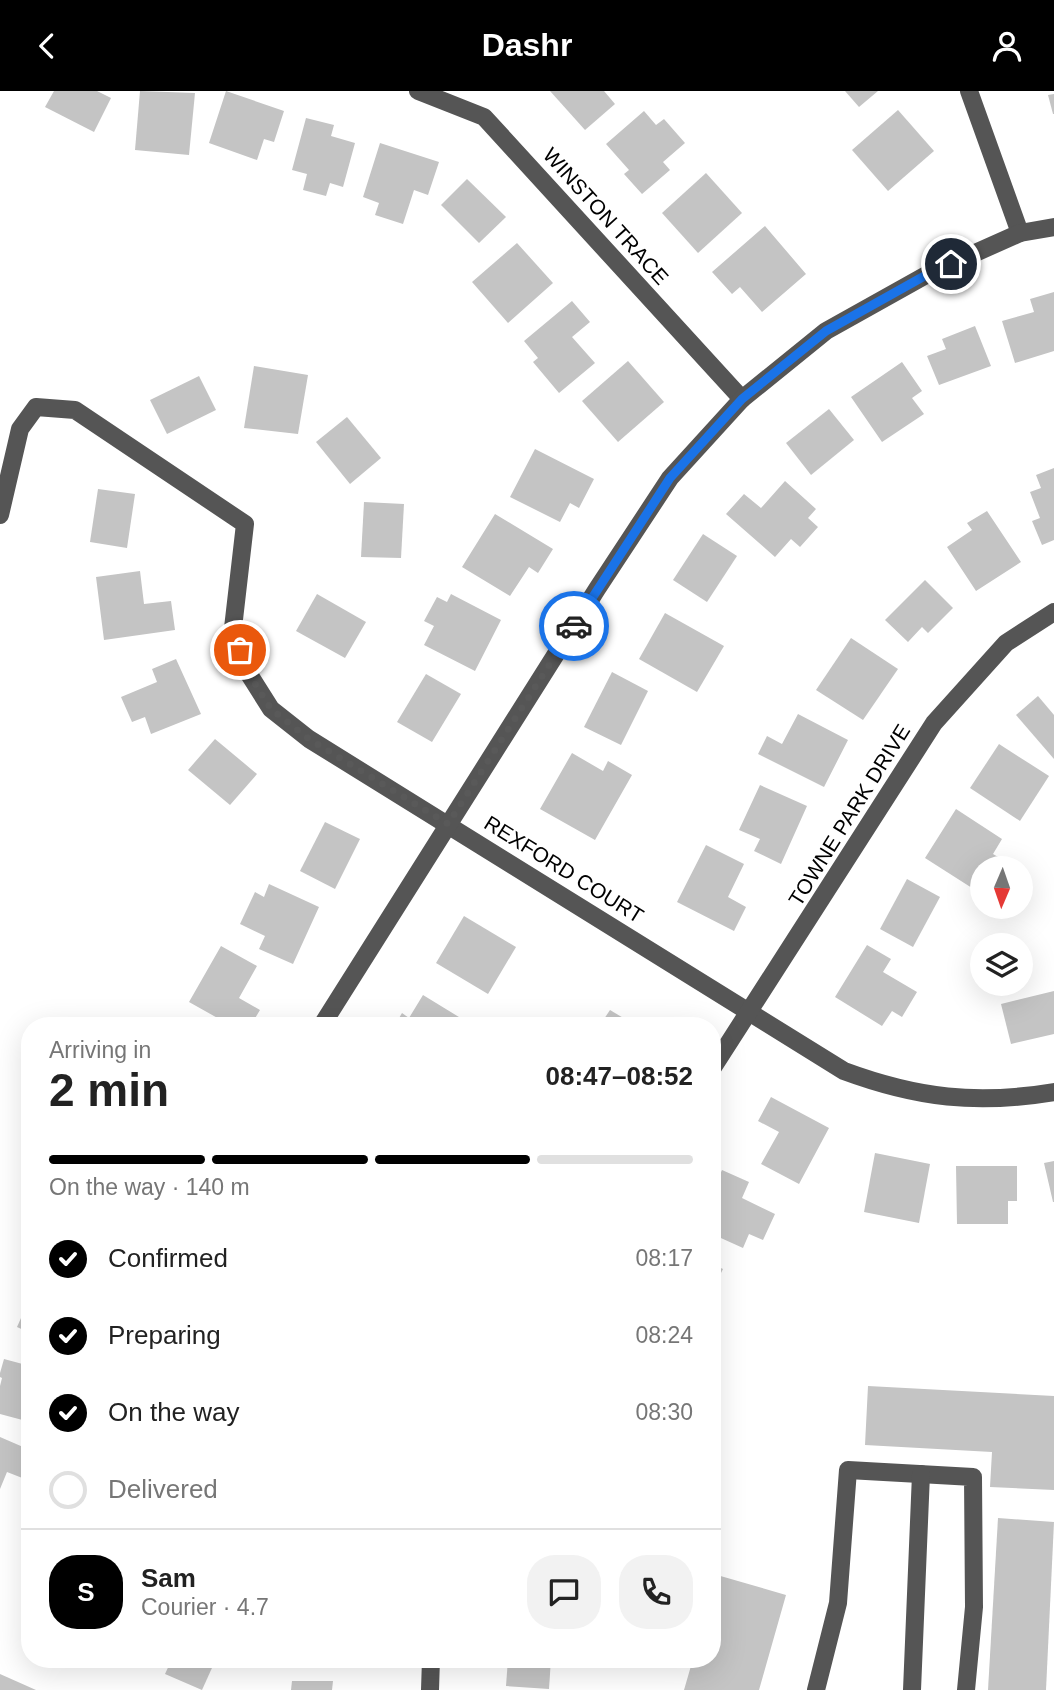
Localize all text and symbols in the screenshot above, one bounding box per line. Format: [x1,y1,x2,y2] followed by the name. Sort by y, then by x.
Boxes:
[28,27,66,65] icon: back
[482,27,572,63] text: Dashr
[988,27,1026,65] icon: person
[539,143,673,289] street label: WINSTON TRACE
[921,234,981,294] pin
[932,245,970,283] icon: home
[539,591,609,661] courier
[555,607,593,645] icon: car
[210,620,270,680] pin
[221,631,259,669] icon: bag
[784,720,914,910] street label: TOWNE PARK DRIVE
[480,811,648,927] street label: REXFORD COURT
[970,856,1032,919] north arrow
[970,856,1033,996] map controls
[970,933,1033,996] button: layers
[49,1037,151,1063] text: Arriving in
[546,1061,693,1091] text: 08:47–08:52
[49,1064,169,1116] text: 2 min
[49,1174,250,1200] text: On the way · 140 m
[49,1240,87,1278] icon: check
[108,1243,228,1273] text: Confirmed
[635,1245,693,1271] text: 08:17
[49,1317,87,1355] icon: check
[108,1320,221,1350] text: Preparing
[635,1322,693,1348] text: 08:24
[49,1394,87,1432] icon: check
[108,1397,240,1427] text: On the way
[635,1399,693,1425] text: 08:30
[108,1474,218,1504] text: Delivered
[527,1555,601,1629] button: chat
[619,1555,693,1629] button: phone
[141,1563,196,1593] text: Sam
[77,1577,95,1607] text: S
[141,1594,269,1620] text: Courier · 4.7

